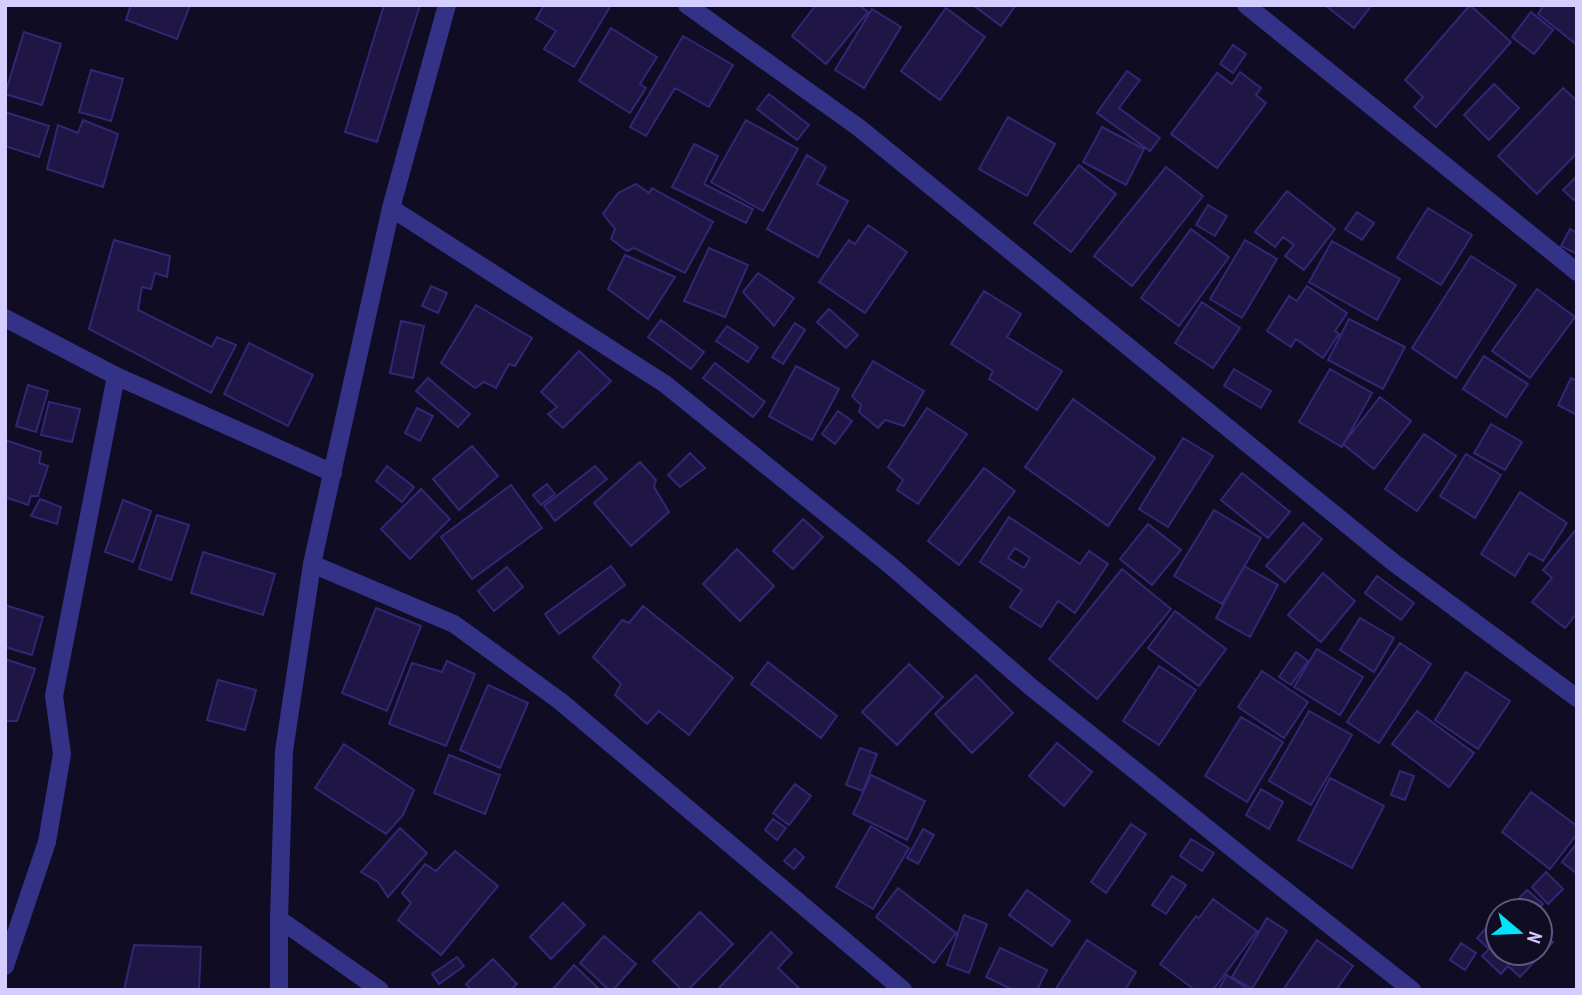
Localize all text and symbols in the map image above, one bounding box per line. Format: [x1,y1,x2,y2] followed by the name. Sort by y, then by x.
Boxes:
[1484,897,1554,967] north arrow
[1522,929,1548,946] text: N

